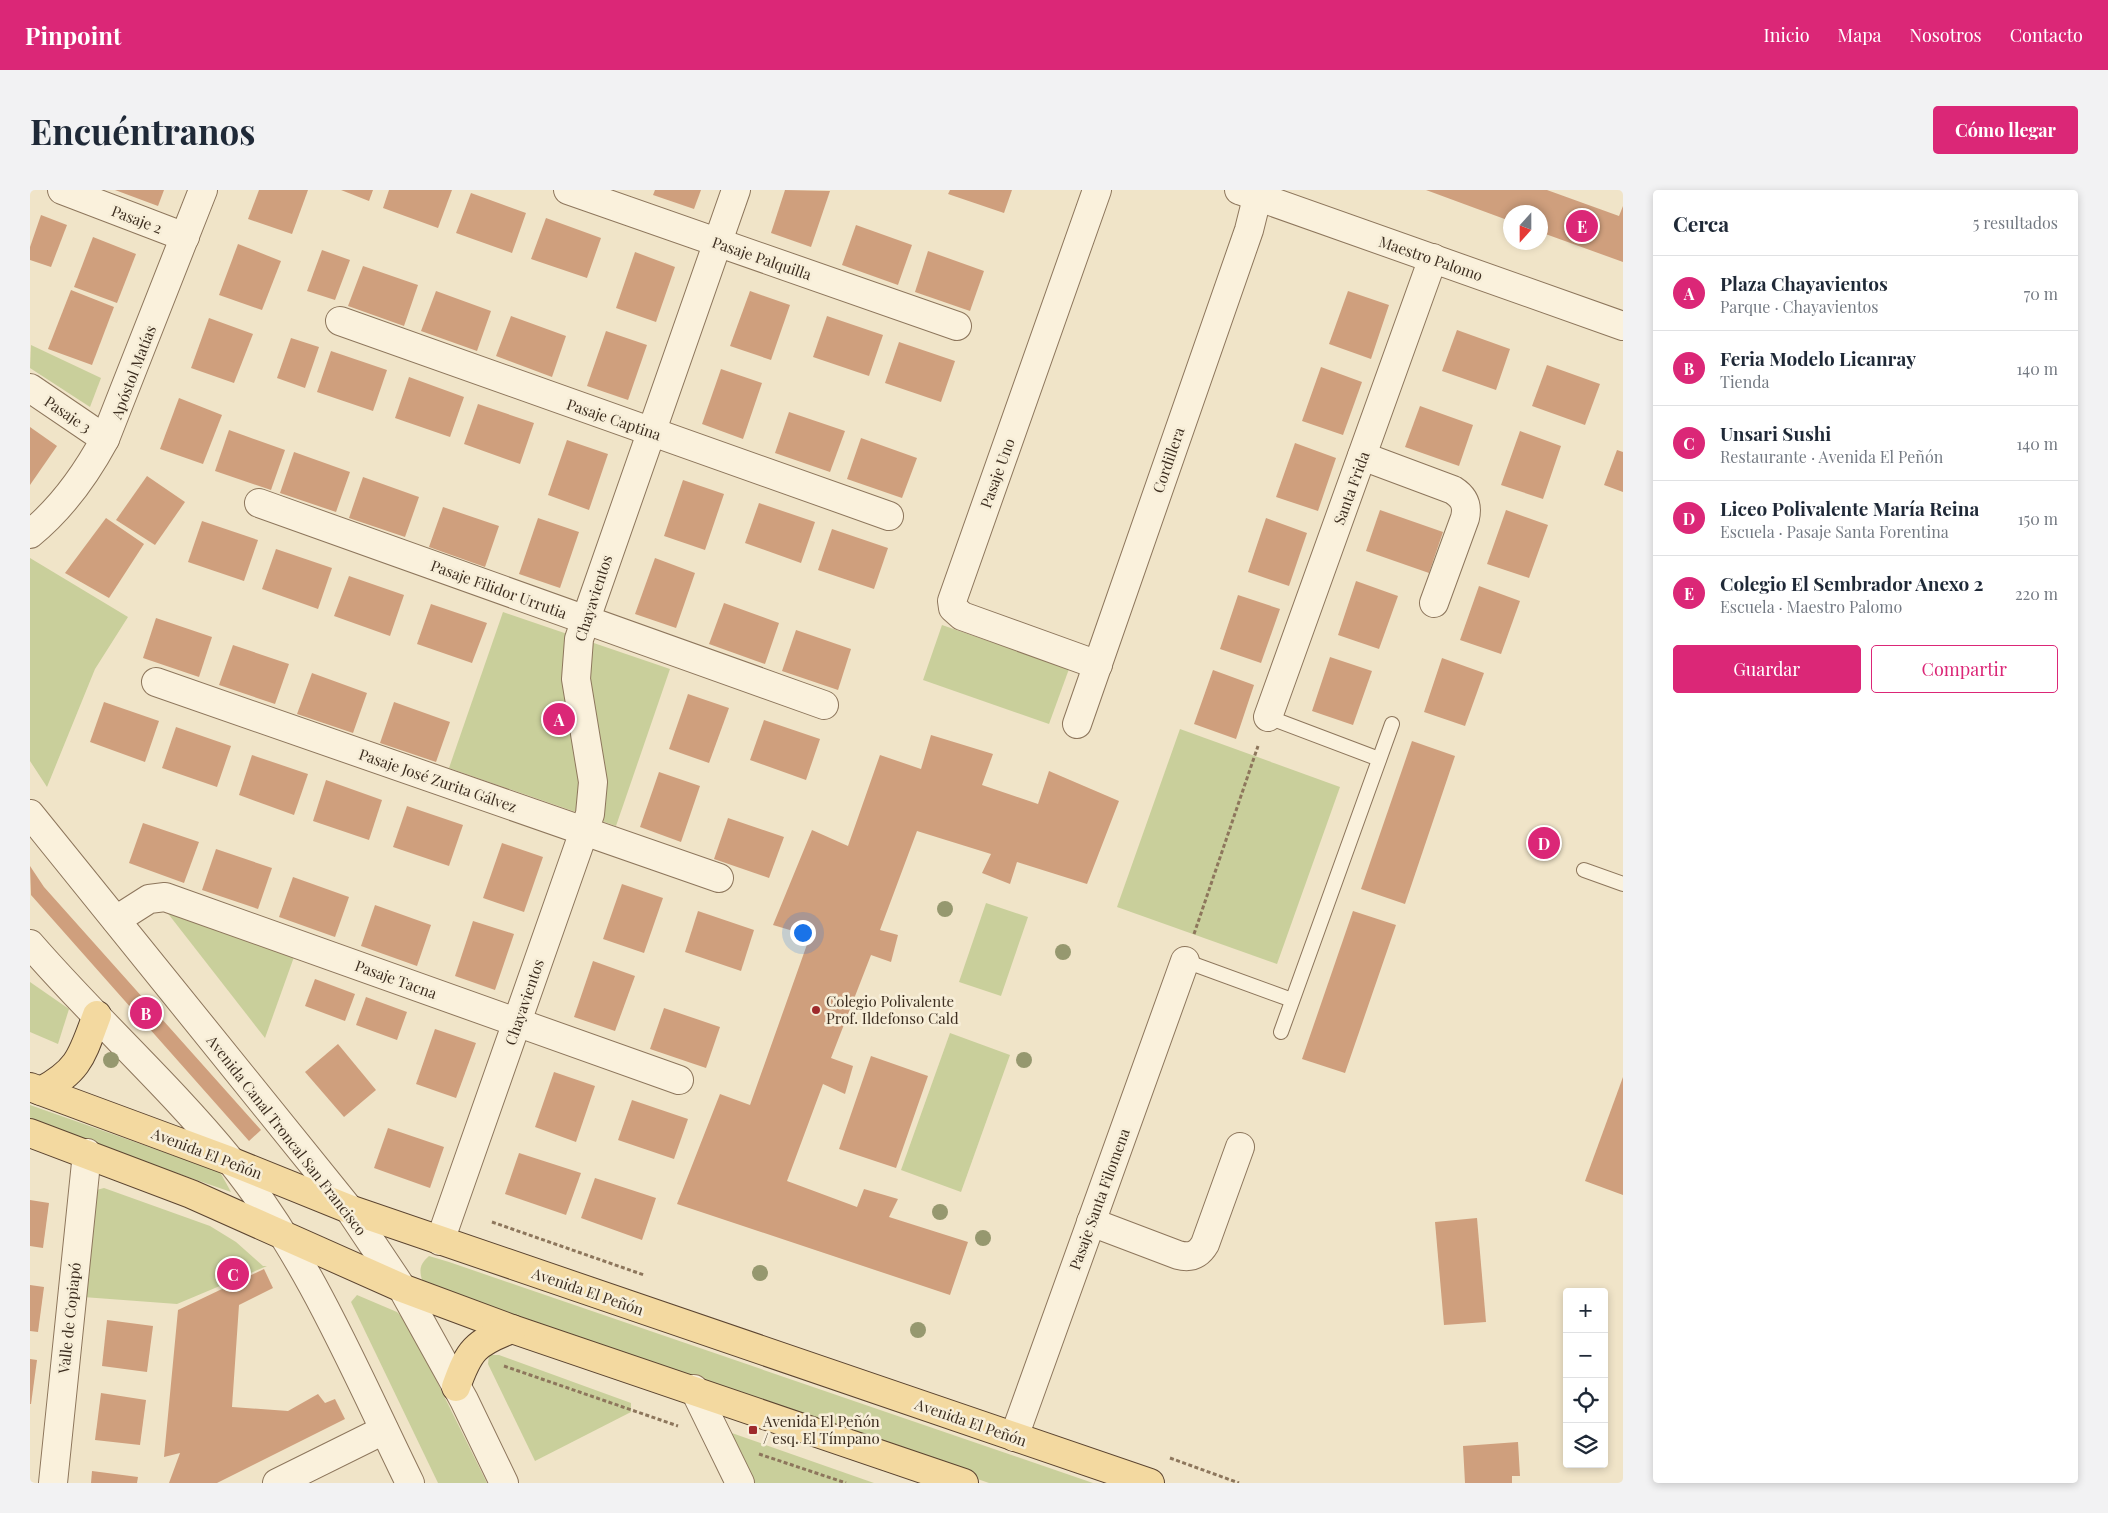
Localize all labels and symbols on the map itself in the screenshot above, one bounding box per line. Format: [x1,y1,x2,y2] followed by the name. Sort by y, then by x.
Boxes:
[109,200,165,238] street label: Pasaje 2
[1503,205,1548,250] north arrow
[1566,207,1598,245] pin: E
[1376,231,1486,285] street label: Maestro Palomo
[710,232,815,284] street label: Pasaje Palquilla
[106,322,160,423] street label: Apóstol Matías
[41,391,96,437] street label: Pasaje 3
[564,394,664,445] street label: Pasaje Captina
[1147,424,1189,495] street label: Cordillera
[975,435,1019,511] street label: Pasaje Uno
[1328,448,1374,527] street label: Santa Frida
[570,552,616,644] street label: Chayavientos
[428,555,570,623] street label: Pasaje Filidor Urrutia
[543,700,575,738] pin: A
[356,744,520,816] street label: Pasaje José Zurita Gálvez
[1528,824,1560,862] pin: D
[790,920,816,946] your location
[352,955,440,1003] street label: Pasaje Tacna
[500,956,548,1048] street label: Chayavientos
[826,991,959,1028] place label: Colegio Polivalente Prof. Ildefonso Cald
[130,994,162,1032] pin: B
[810,1004,822,1016] marker: Colegio Polivalente Prof. Ildefonso Cald
[202,1030,371,1239] street label: Avenida Canal Troncal San Francisco
[148,1122,265,1183] street label: Avenida El Peñón
[1064,1125,1134,1272] street label: Pasaje Santa Filomena
[217,1255,249,1293] pin: C
[53,1261,85,1376] street label: Valle de Copiapó
[529,1262,647,1319] street label: Avenida El Peñón
[912,1393,1030,1450] street label: Avenida El Peñón
[762,1411,880,1448] place label: Avenida El Peñón / esq. El Tímpano
[747,1424,759,1436] marker: Avenida El Peñón / esq. El Tímpano

